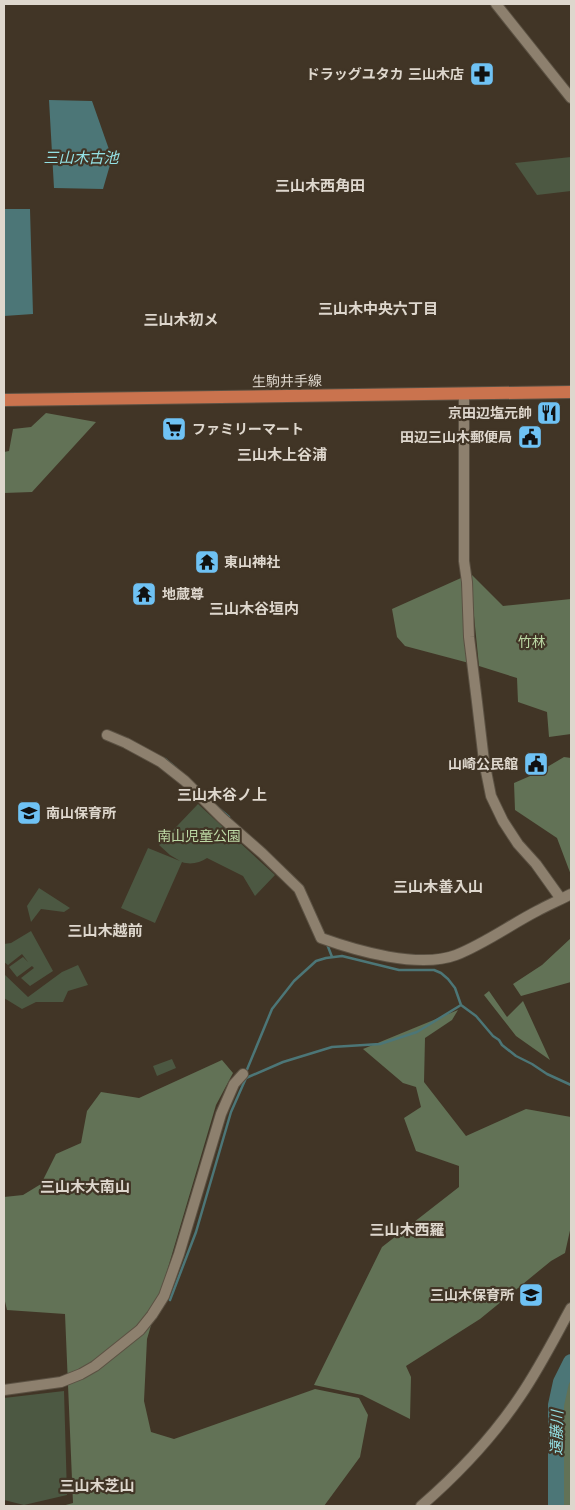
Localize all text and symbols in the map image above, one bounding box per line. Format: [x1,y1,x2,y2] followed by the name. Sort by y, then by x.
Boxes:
[469,61,495,87] pharmacy icon: ドラッグユタカ 三山木店
[306,64,464,84] place label: ドラッグユタカ 三山木店
[43,147,120,169] water label: 三山木古池
[275,175,365,197] district label: 三山木西角田
[318,298,438,320] district label: 三山木中央六丁目
[143,309,219,331] district label: 三山木初メ
[252,370,322,392] street label: 生駒井手線
[536,400,562,426] restaurant icon: 京田辺塩元帥
[448,403,532,423] place label: 京田辺塩元帥
[161,416,187,442] supermarket icon: ファミリーマート
[192,419,304,439] place label: ファミリーマート
[517,424,543,450] public building icon: 田辺三山木郵便局
[400,427,512,447] place label: 田辺三山木郵便局
[237,444,327,466] district label: 三山木上谷浦
[194,549,220,575] temple icon: 東山神社
[224,552,280,572] place label: 東山神社
[131,581,157,607] temple icon: 地蔵尊
[162,584,204,604] place label: 地蔵尊
[209,598,299,620] district label: 三山木谷垣内
[518,632,546,652] park label: 竹林
[523,751,549,777] public building icon: 山崎公民館
[448,754,518,774] place label: 山崎公民館
[177,784,267,806] district label: 三山木谷ノ上
[16,800,42,826] school or university icon: 南山保育所
[46,803,116,823] place label: 南山保育所
[157,826,241,846] park label: 南山児童公園
[393,876,483,898] district label: 三山木善入山
[67,920,143,942] district label: 三山木越前
[40,1176,130,1198] district label: 三山木大南山
[369,1219,445,1241] district label: 三山木西羅
[518,1282,544,1308] school or university icon: 三山木保育所
[430,1285,514,1305] place label: 三山木保育所
[546,1408,568,1456] water label: 遠藤川
[59,1475,135,1497] district label: 三山木芝山

